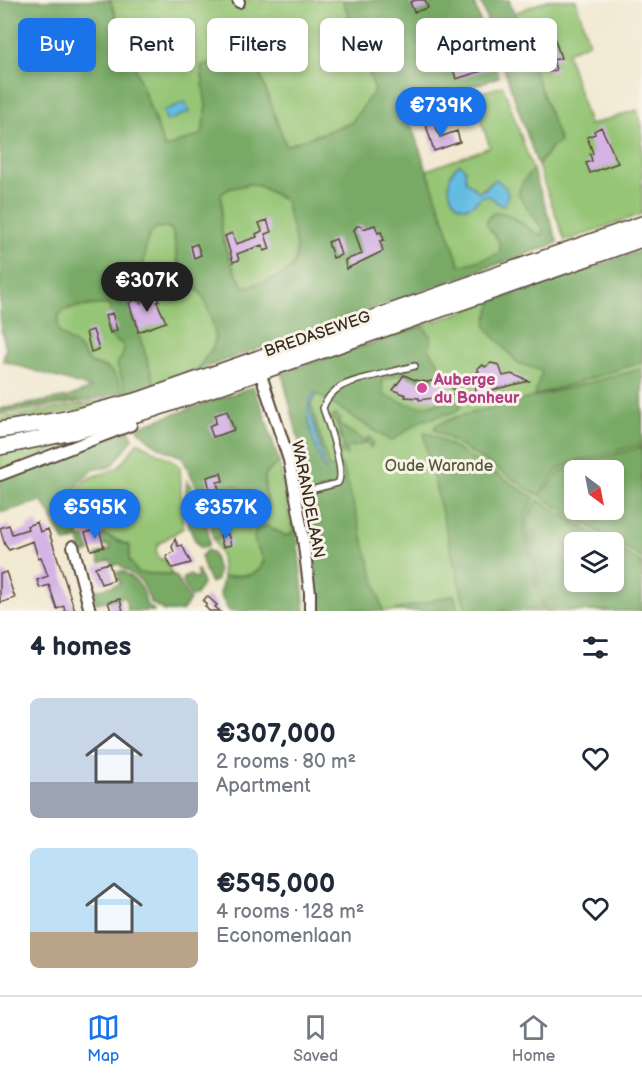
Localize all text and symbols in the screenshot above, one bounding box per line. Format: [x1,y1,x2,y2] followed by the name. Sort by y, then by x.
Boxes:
[18,18,96,72] chip: Buy
[108,18,195,72] chip: Rent
[207,18,308,72] chip: Filters
[320,18,404,72] chip: New
[416,18,557,72] chip: Apartment
[399,87,483,138] pin: €739K
[409,94,473,118] text: €739K
[105,262,189,313] pin: €307K
[115,269,179,293] text: €307K
[262,307,373,361] street label: BREDASEWEG
[433,371,520,408] place label: Auberge du Bonheur
[415,381,429,395] marker: Auberge du Bonheur
[287,439,328,560] street label: WARANDELAAN
[385,457,494,476] park label: Oude Warande
[564,460,624,520] north arrow
[564,460,624,592] map controls
[53,489,137,540] pin: €595K
[184,489,268,540] pin: €357K
[63,496,127,520] text: €595K
[195,496,257,520] text: €357K
[564,532,624,592] button: layers
[579,631,612,664] icon: filters
[30,632,131,663] text: 4 homes
[216,719,336,750] text: €307,000
[78,722,150,794] icon: home
[579,742,612,775] icon: heart
[216,750,356,774] text: 2 rooms · 80 m²
[216,774,311,798] text: Apartment
[216,869,335,900] text: €595,000
[78,872,150,944] icon: home
[579,892,612,925] icon: heart
[216,900,364,924] text: 4 rooms · 128 m²
[216,924,352,948] text: Economenlaan
[87,1011,120,1066] tab: Map
[293,1011,338,1066] tab: Saved
[512,1011,555,1066] tab: Home

